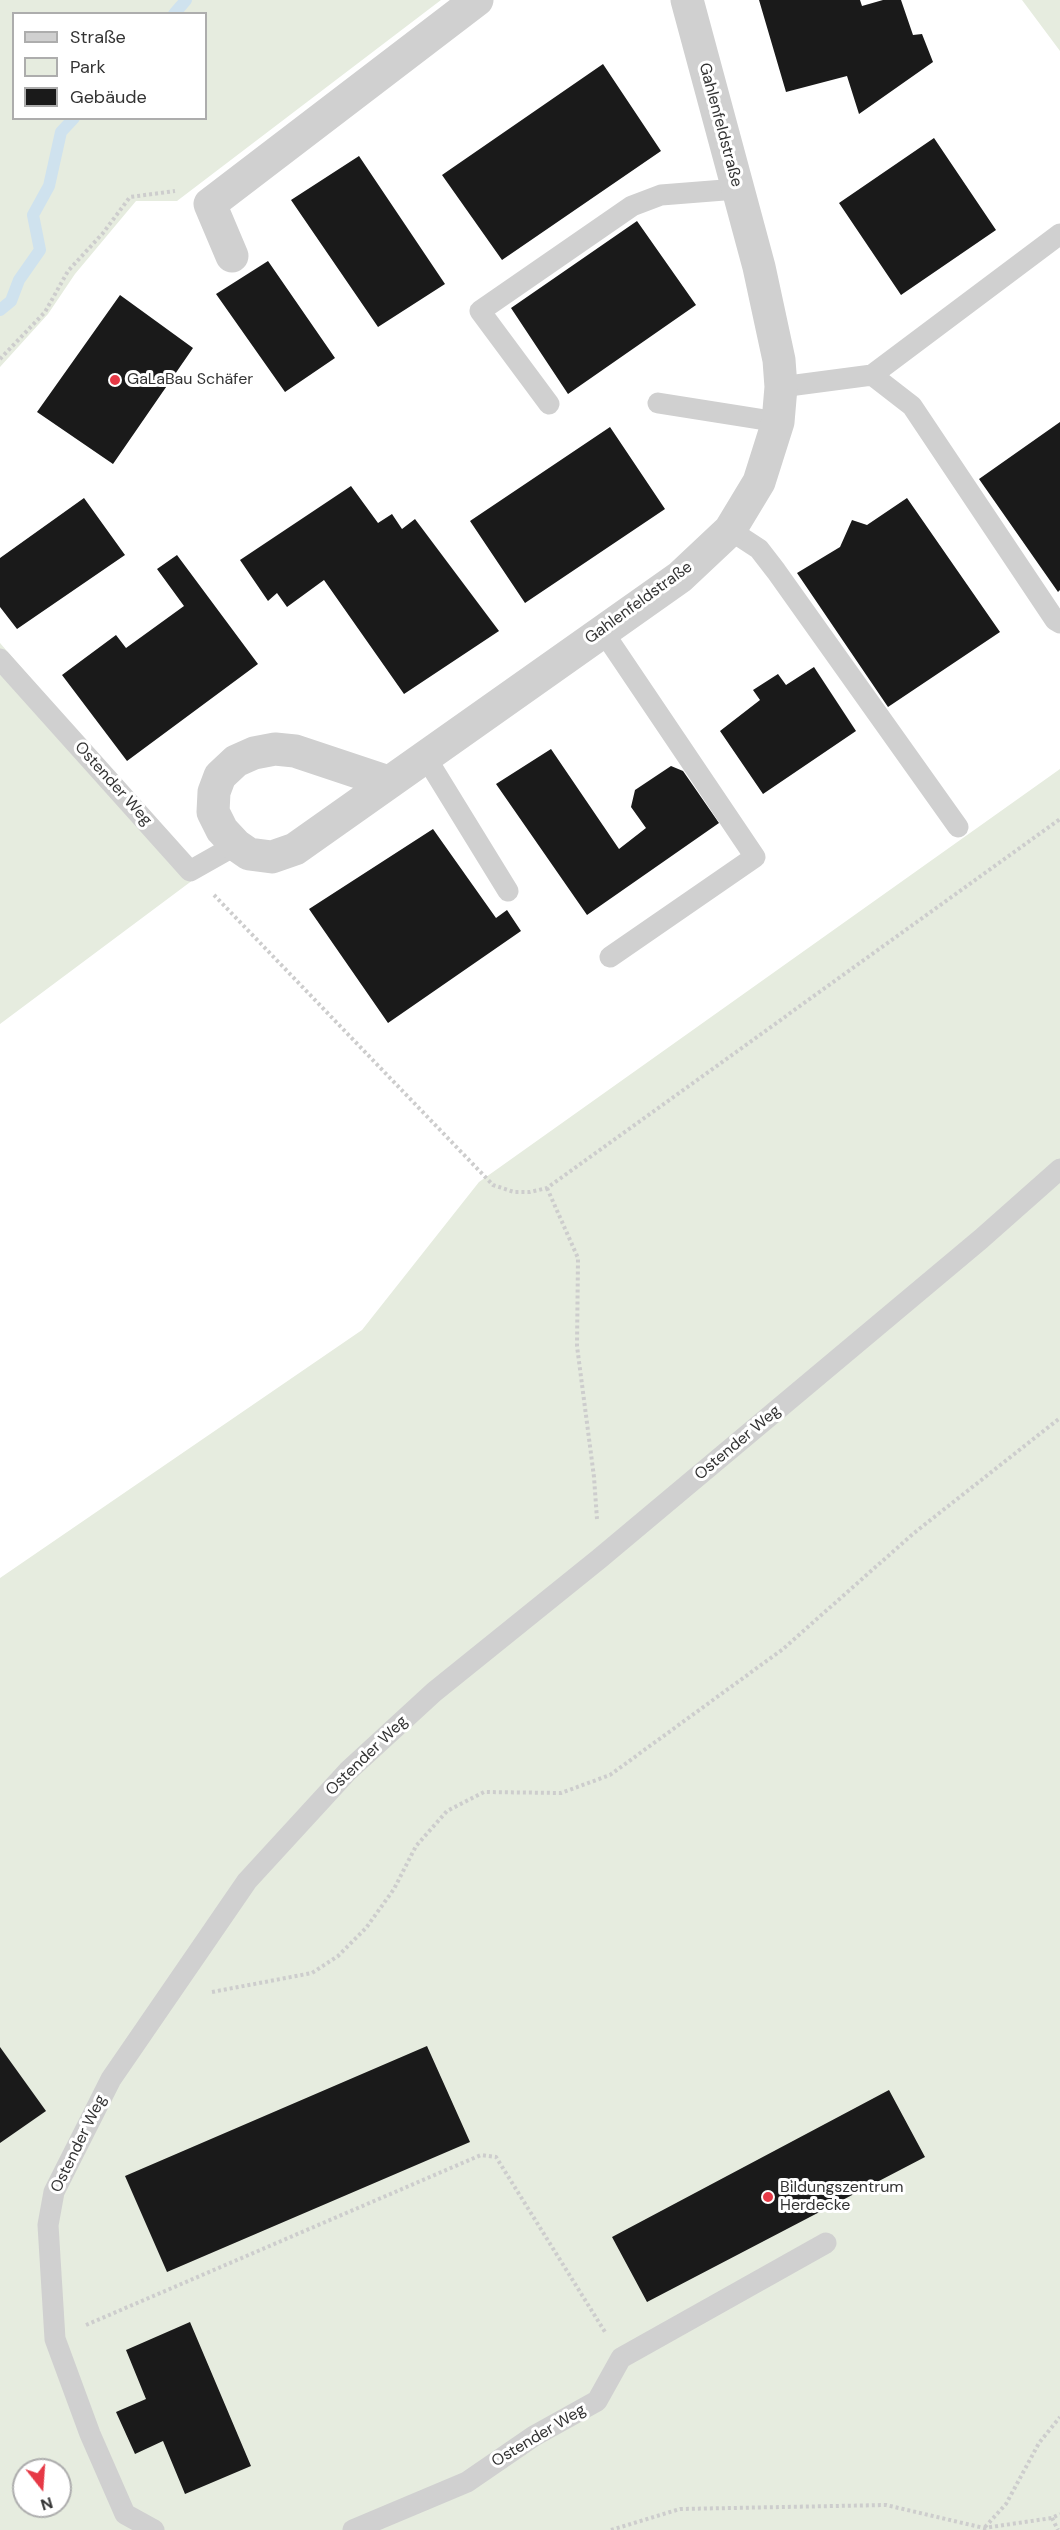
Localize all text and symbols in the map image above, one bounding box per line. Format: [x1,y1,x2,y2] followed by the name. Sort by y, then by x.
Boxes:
[12,12,207,120] legend
[70,25,126,49] text: Straße
[70,55,106,79] text: Park
[694,61,746,189] street label: Gahlenfeldstraße
[70,85,147,109] text: Gebäude
[127,370,253,390] place label: GaLaBau Schäfer
[108,373,122,387] marker: GaLaBau Schäfer
[582,558,696,648] street label: Gahlenfeldstraße
[70,738,156,830] street label: Ostender Weg
[691,1401,785,1485] street label: Ostender Weg
[322,1712,412,1800] street label: Ostender Weg
[47,2092,111,2196] street label: Ostender Weg
[780,2178,904,2216] place label: Bildungszentrum Herdecke
[761,2190,775,2204] marker: Bildungszentrum Herdecke
[488,2400,590,2472] street label: Ostender Weg
[12,2458,72,2518] north arrow
[38,2492,55,2516] text: N

